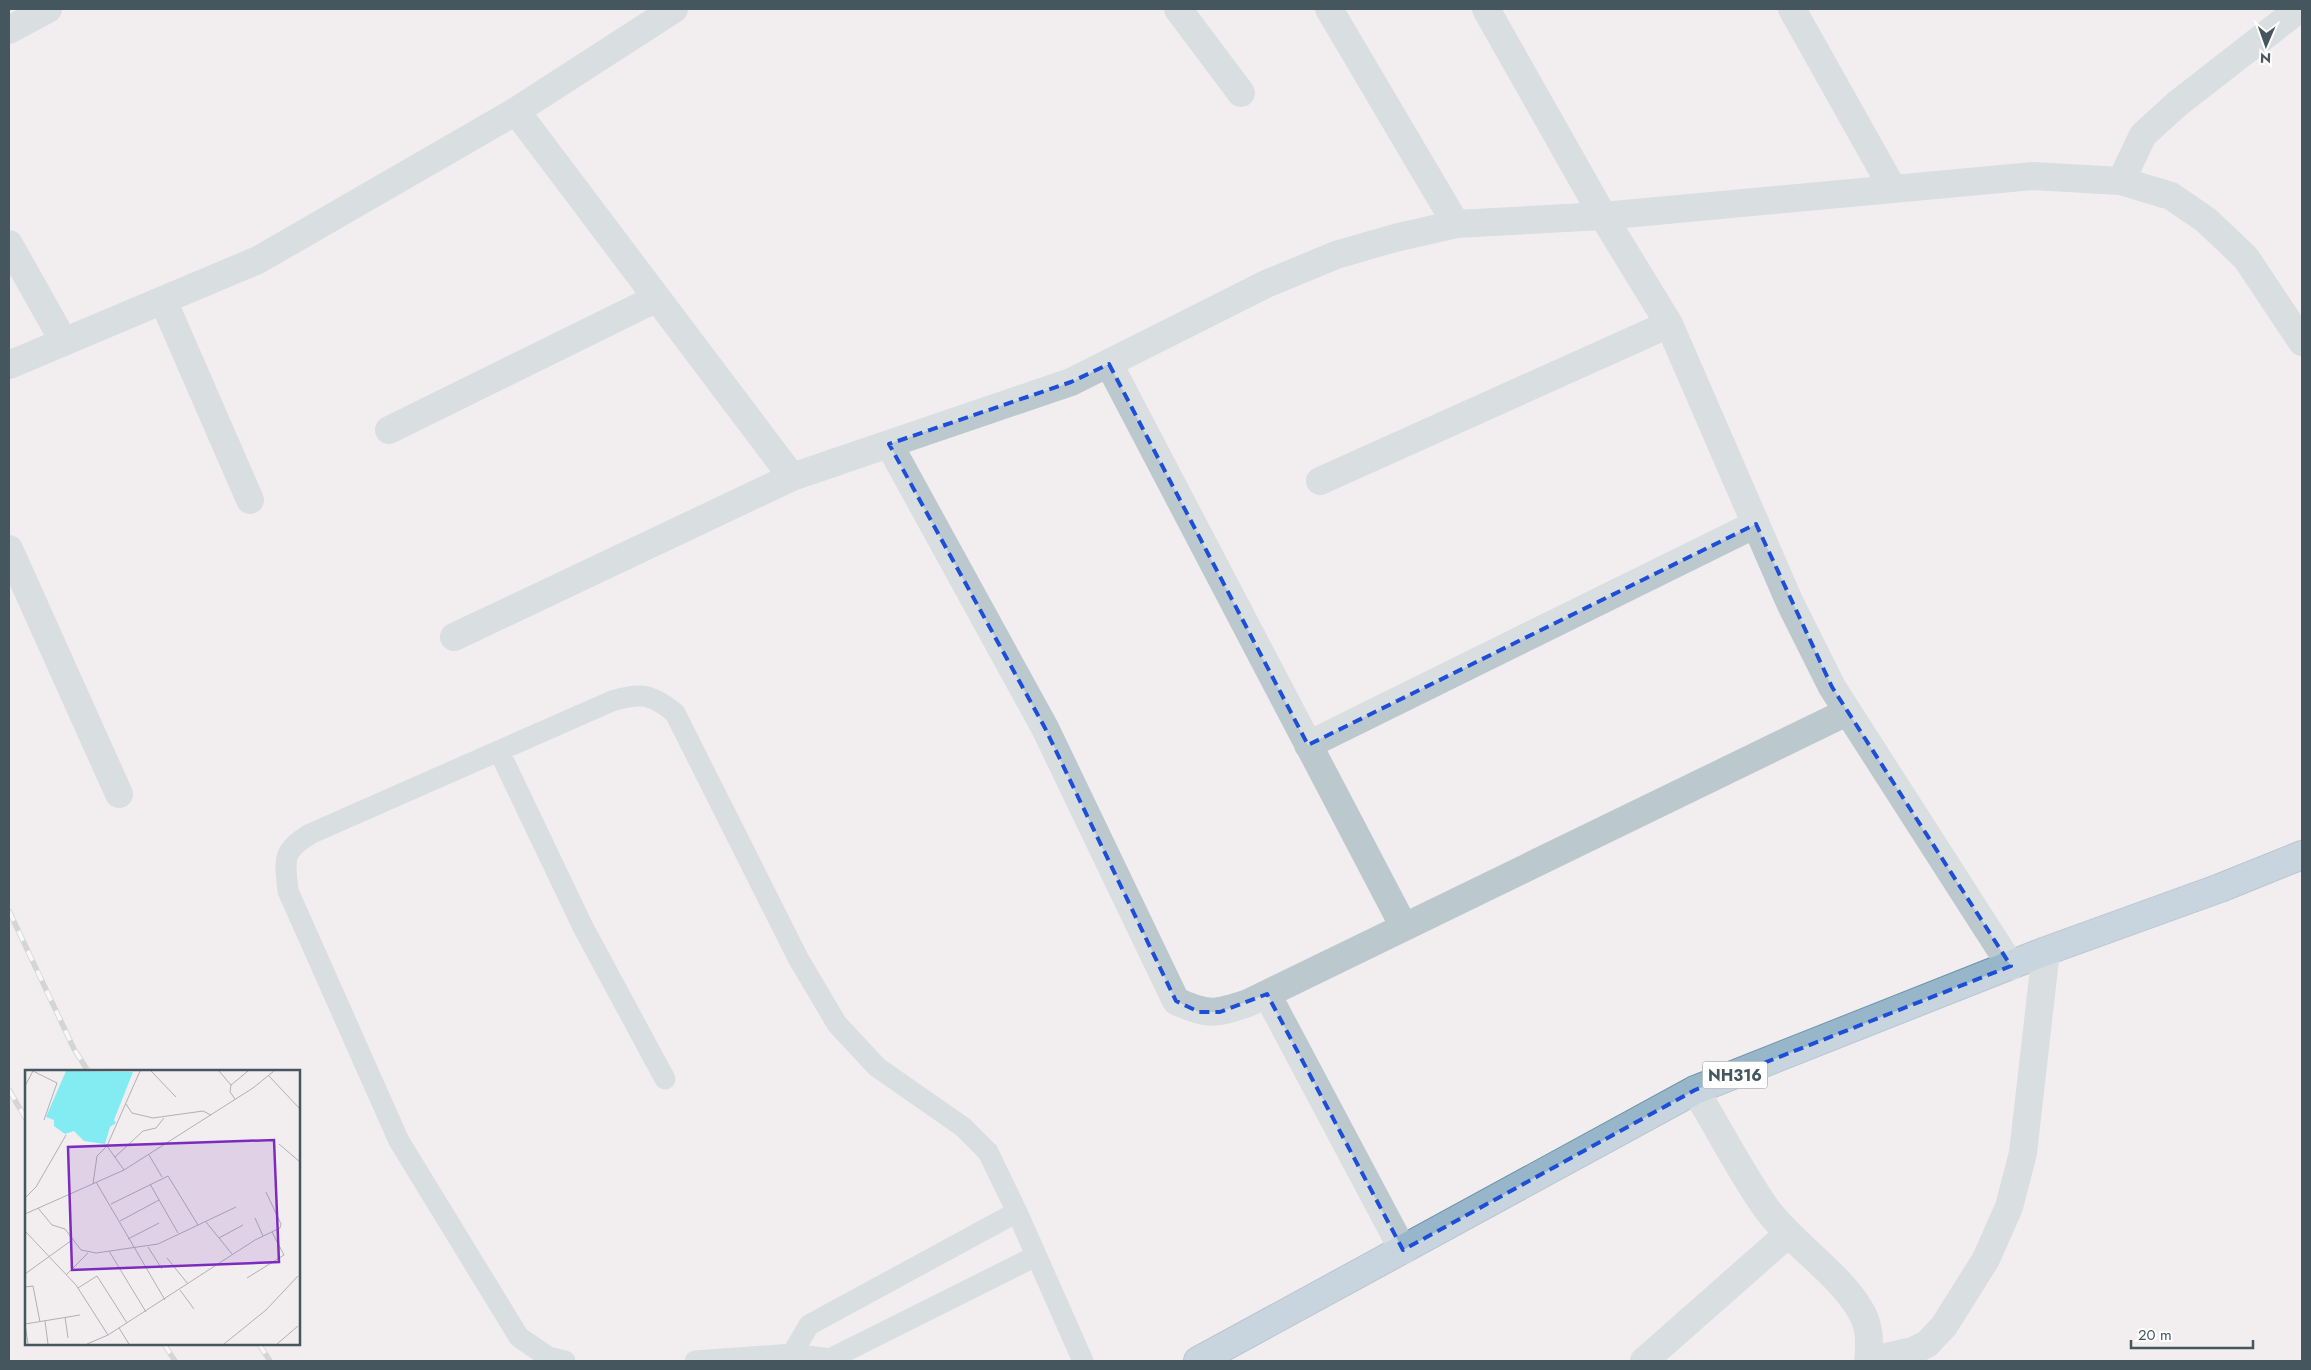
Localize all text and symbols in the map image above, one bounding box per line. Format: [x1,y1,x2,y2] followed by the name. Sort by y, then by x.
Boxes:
[2241,20,2291,70] north arrow
[2260,48,2271,68] text: N
[1702,1062,1768,1088] road number: NH316
[25,1070,300,1345] inset map
[2131,1318,2254,1350] scale bar
[2138,1324,2172,1346] text: 20 m

